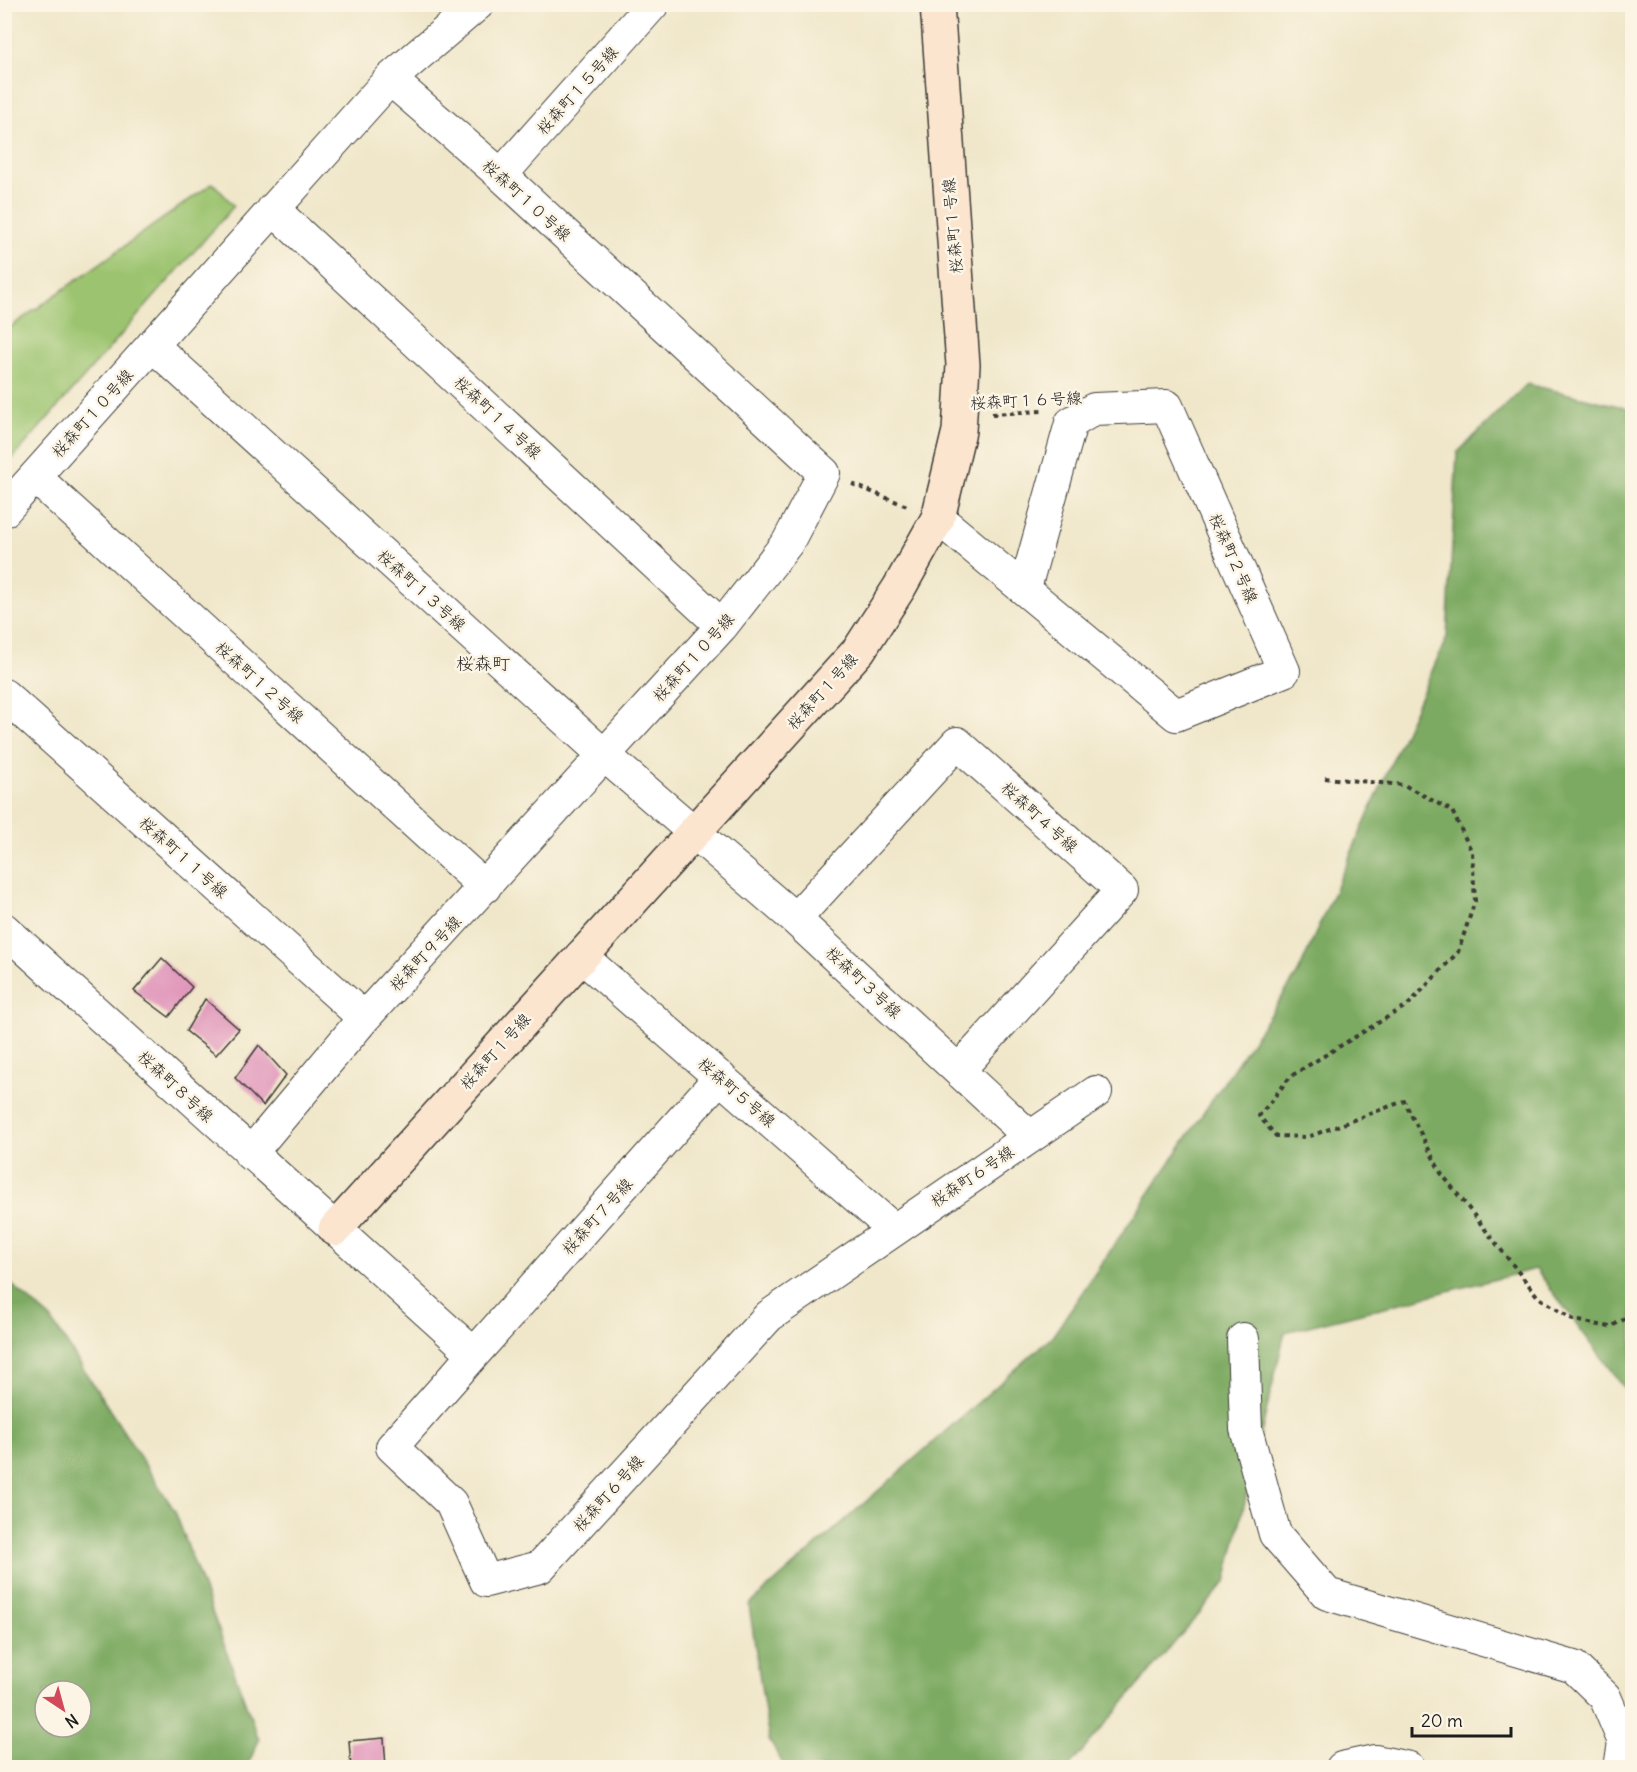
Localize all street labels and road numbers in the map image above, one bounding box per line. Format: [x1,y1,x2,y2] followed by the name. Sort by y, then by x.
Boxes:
[532,42,622,138] street label: 桜森町１５号線
[479,155,575,245] street label: 桜森町１０号線
[938,177,966,275] street label: 桜森町１号線
[47,365,137,461] street label: 桜森町１０号線
[450,371,546,463] street label: 桜森町１４号線
[970,387,1082,413] street label: 桜森町１６号線
[1205,510,1263,606] street label: 桜森町２号線
[374,545,470,635] street label: 桜森町１３号線
[648,609,738,705] street label: 桜森町１０号線
[212,637,308,727] street label: 桜森町１２号線
[782,649,862,733] street label: 桜森町１号線
[998,777,1082,857] street label: 桜森町４号線
[136,812,232,902] street label: 桜森町１１号線
[385,911,465,995] street label: 桜森町９号線
[822,942,906,1022] street label: 桜森町３号線
[455,1009,535,1093] street label: 桜森町１号線
[134,1046,218,1126] street label: 桜森町８号線
[694,1053,780,1131] street label: 桜森町５号線
[927,1141,1017,1211] street label: 桜森町６号線
[557,1174,637,1258] street label: 桜森町７号線
[568,1451,648,1535] street label: 桜森町６号線

